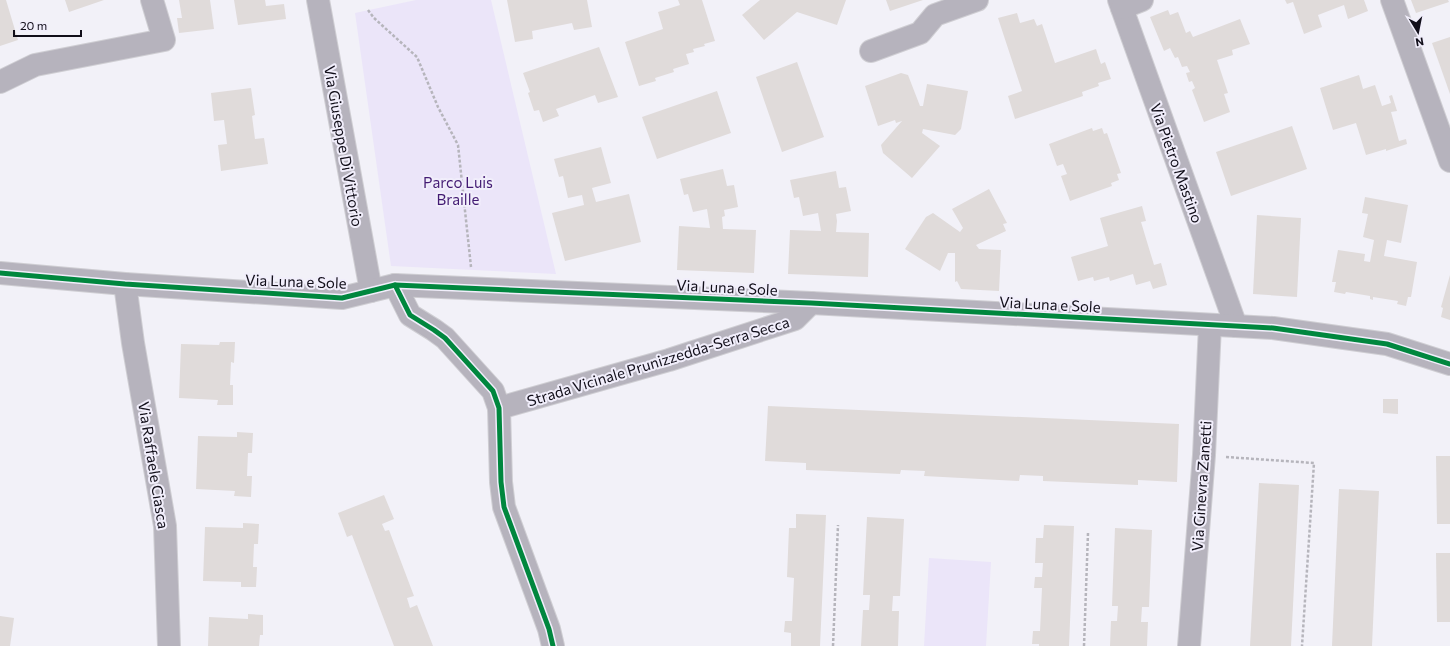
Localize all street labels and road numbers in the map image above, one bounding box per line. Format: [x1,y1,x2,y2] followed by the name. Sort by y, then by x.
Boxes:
[321,64,367,228] street label: Via Giuseppe Di Vittorio
[1147,101,1207,225] street label: Via Pietro Mastino
[245,270,347,292] street label: Via Luna e Sole
[676,275,778,299] street label: Via Luna e Sole
[999,292,1101,316] street label: Via Luna e Sole
[525,312,791,410] street label: Strada Vicinale Prunizzedda-Serra Secca
[135,400,173,530] street label: Via Raffaele Ciasca
[1187,420,1215,552] street label: Via Ginevra Zanetti

